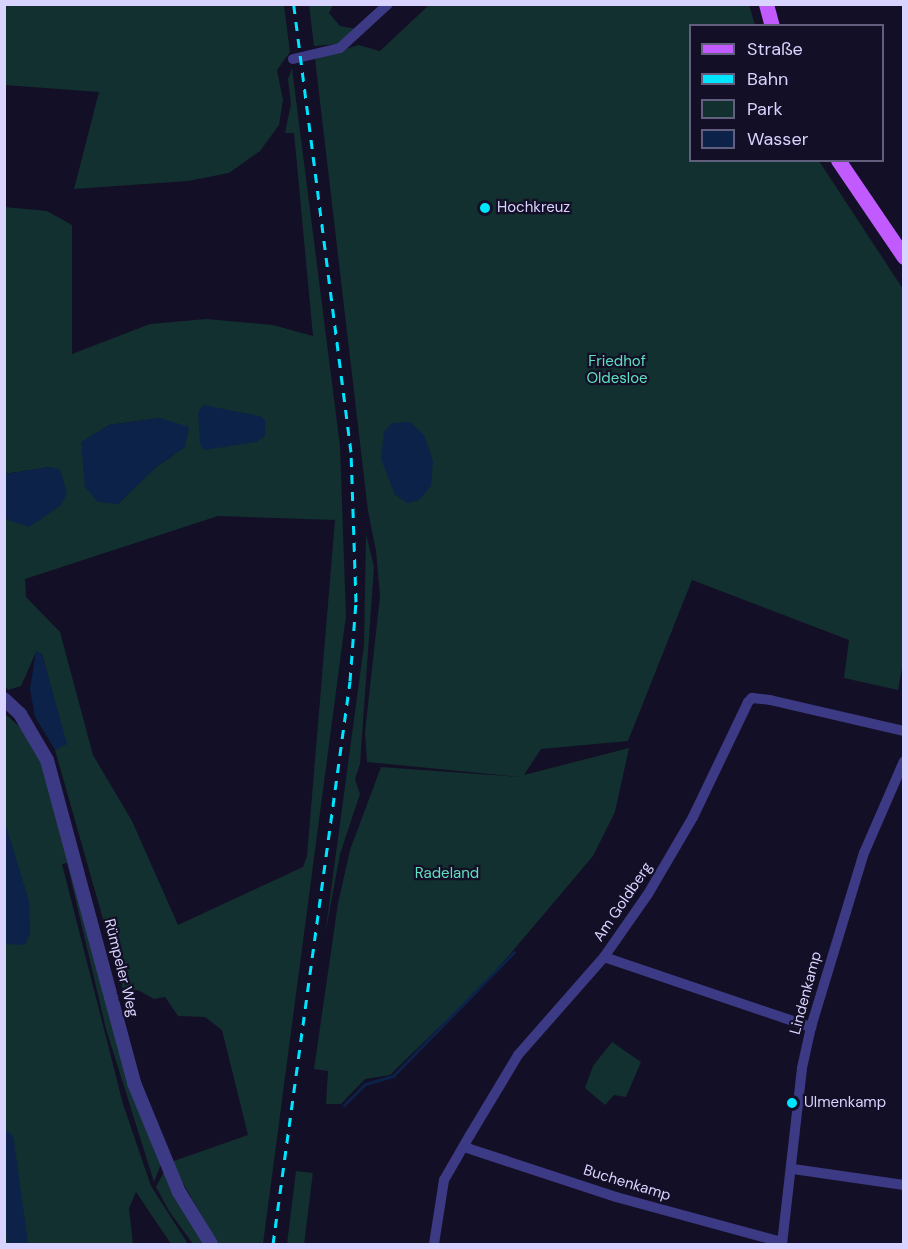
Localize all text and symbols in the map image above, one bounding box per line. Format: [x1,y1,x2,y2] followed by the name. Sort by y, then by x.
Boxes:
[689,24,884,162] legend
[747,37,803,61] text: Straße
[747,67,788,91] text: Bahn
[747,97,783,121] text: Park
[747,127,808,151] text: Wasser
[497,199,570,217] place label: Hochkreuz
[478,201,492,215] marker: Hochkreuz
[586,352,648,387] park label: Friedhof Oldesloe
[590,859,656,945] street label: Am Goldberg
[415,865,479,883] park label: Radeland
[100,917,142,1019] street label: Rümpeler Weg
[786,950,826,1036] street label: Lindenkamp
[804,1094,886,1112] place label: Ulmenkamp
[785,1096,799,1110] marker: Ulmenkamp
[581,1161,673,1205] street label: Buchenkamp

